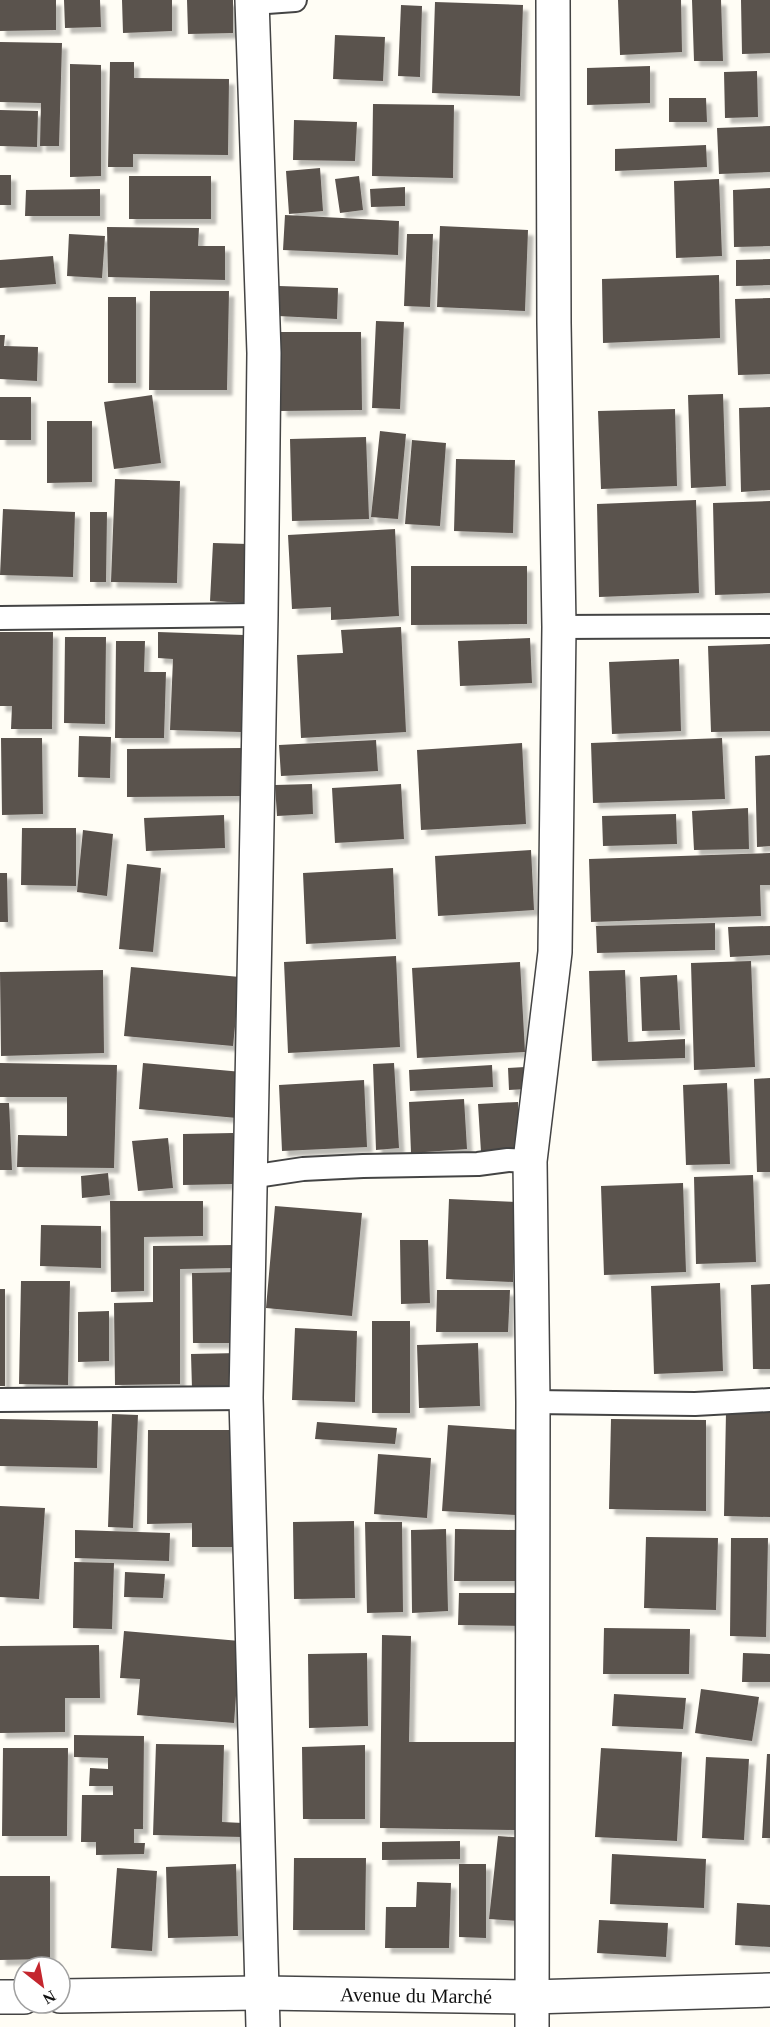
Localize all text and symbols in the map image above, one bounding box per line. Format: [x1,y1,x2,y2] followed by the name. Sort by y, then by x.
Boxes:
[12,1955,72,2015] north arrow
[340,1983,492,2007] street label: Avenue du Marché
[40,1987,59,2008] text: N

